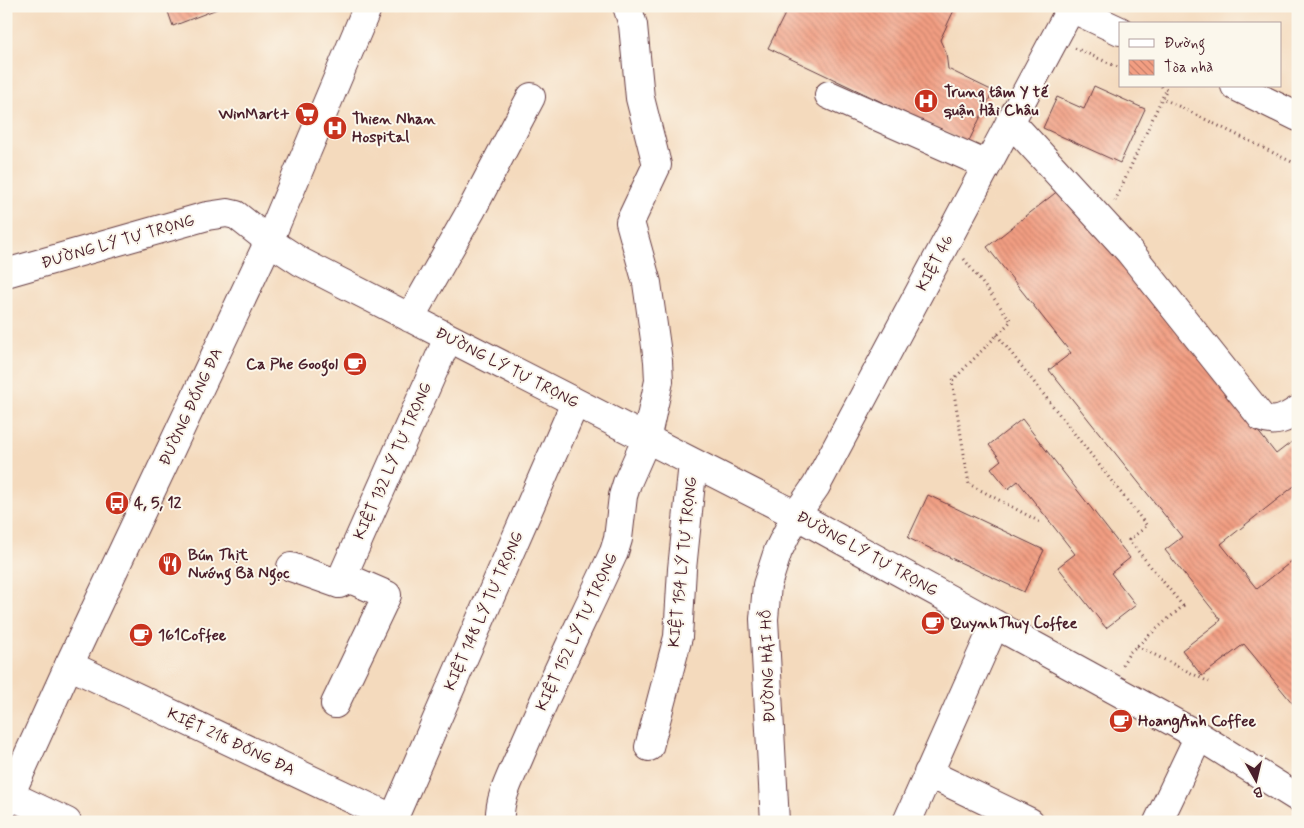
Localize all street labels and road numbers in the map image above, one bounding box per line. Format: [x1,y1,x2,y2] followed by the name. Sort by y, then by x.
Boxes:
[39,210,197,274] street label: ĐƯỜNG LÝ TỰ TRỌNG
[911,231,959,295] street label: KIỆT 46
[432,323,583,413] street label: ĐƯỜNG LÝ TỰ TRỌNG
[155,345,227,469] street label: ĐƯỜNG ĐỐNG ĐA
[349,379,437,543] street label: KIỆT 132 LÝ TỰ TRỌNG
[664,475,702,648] street label: KIỆT 154 LÝ TỰ TRỌNG
[793,506,942,602] street label: ĐƯỜNG LÝ TỰ TRỌNG
[439,528,529,694] street label: KIỆT 148 LÝ TỰ TRỌNG
[531,549,623,714] street label: KIỆT 152 LÝ TỰ TRỌNG
[756,609,780,723] street label: ĐƯỜNG HẢI HỒ
[164,703,298,781] street label: KIỆT 218 ĐỐNG ĐA

